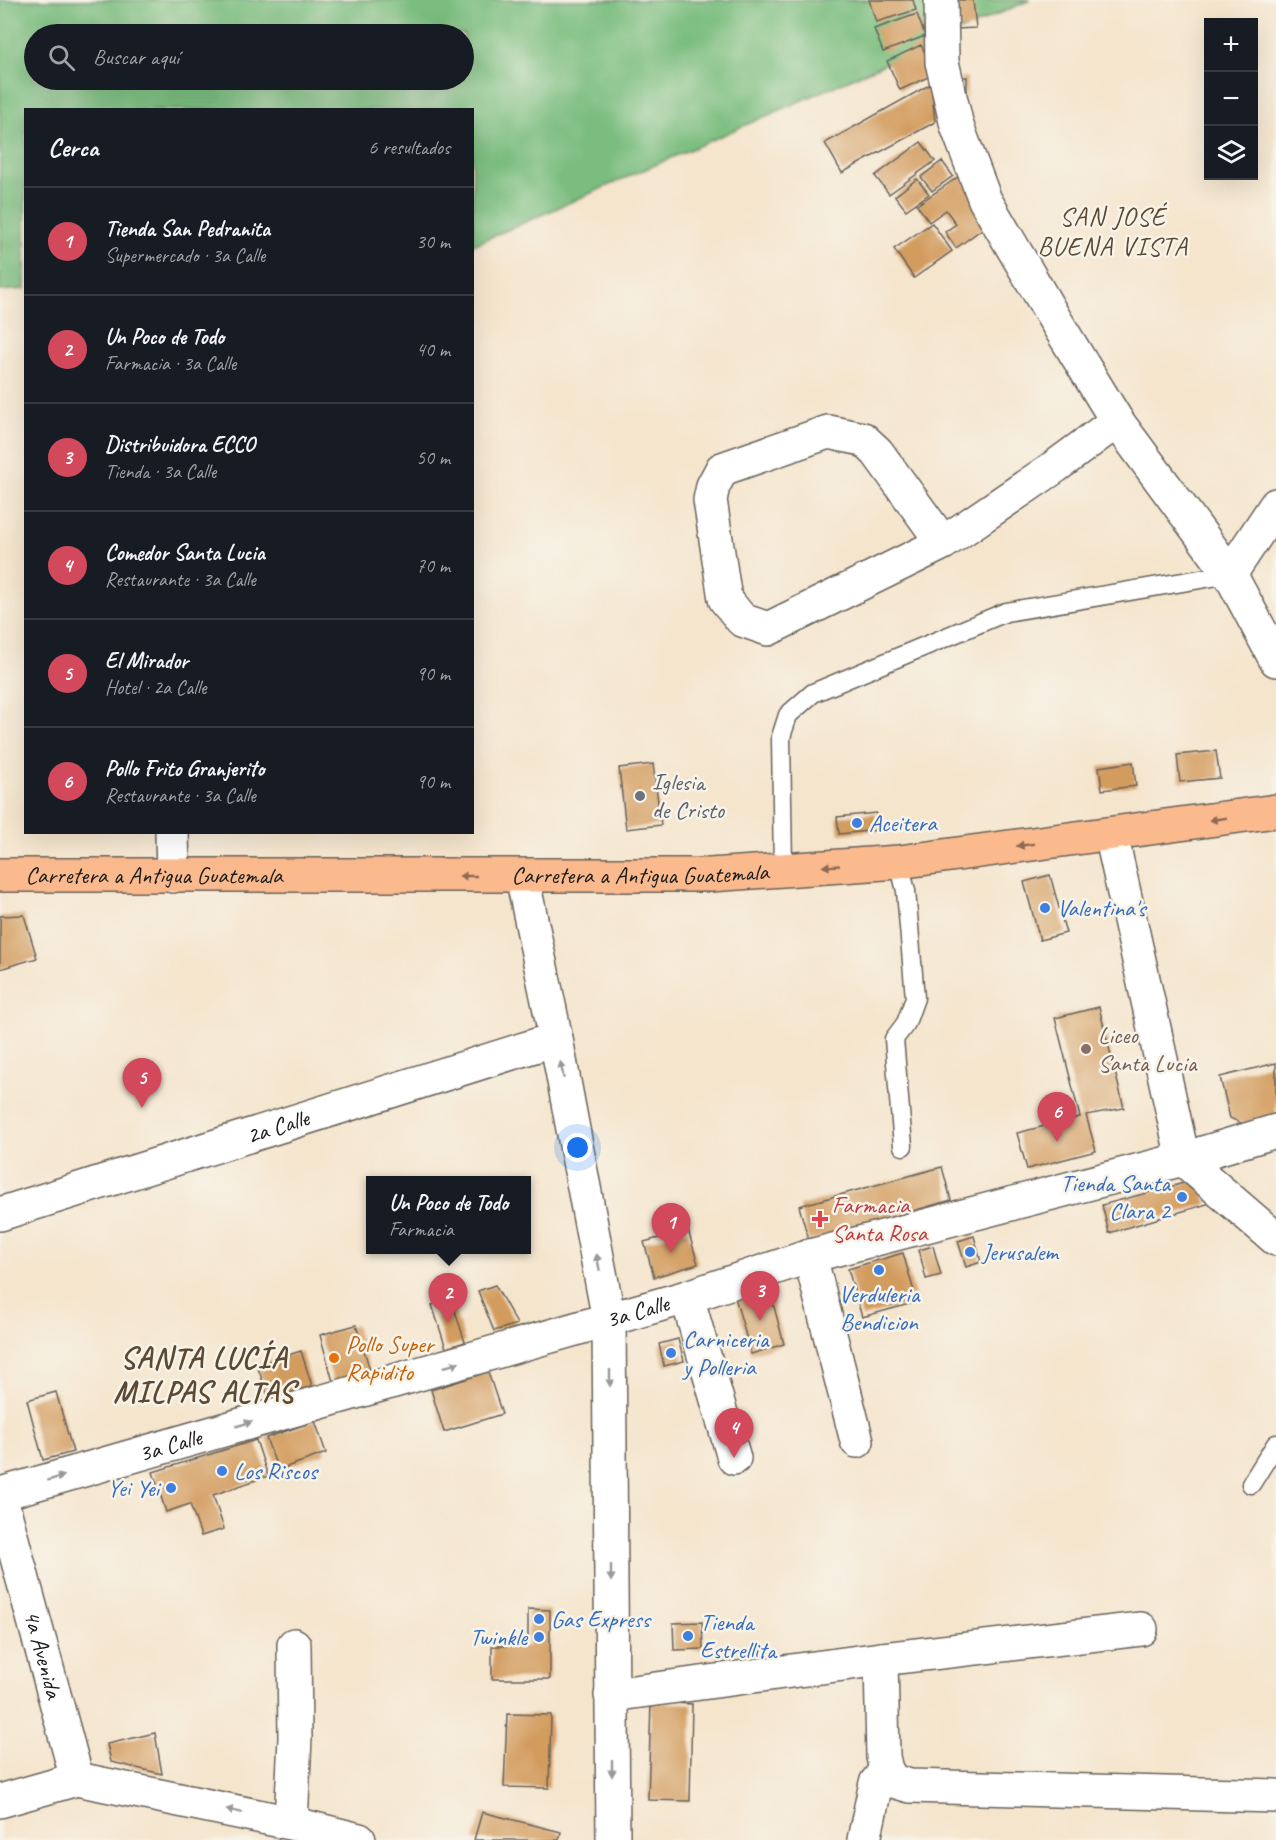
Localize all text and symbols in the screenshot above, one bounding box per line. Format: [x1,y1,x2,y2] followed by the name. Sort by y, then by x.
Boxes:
[1204,18,1258,180] map controls
[1204,18,1258,72] button: +
[24,24,474,90] search box
[45,41,78,74] icon: search
[93,43,179,71] text: Buscar aquí
[1204,72,1258,126] button: −
[1204,126,1258,180] button: layers
[48,131,98,164] text: Cerca
[368,135,450,160] text: 6 resultados
[1038,200,1189,263] district label: SAN JOSÉ BUENA VISTA
[105,215,270,243] text: Tienda San Pedranita
[63,229,72,254] text: 1
[416,229,450,254] text: 30 m
[105,243,265,268] text: Supermercado · 3a Calle
[105,323,224,351] text: Un Poco de Todo
[63,337,72,362] text: 2
[416,337,450,362] text: 40 m
[105,351,236,376] text: Farmacia · 3a Calle
[105,431,255,459] text: Distribuidora ECCO
[63,445,72,470] text: 3
[416,445,450,470] text: 50 m
[105,459,216,484] text: Tienda · 3a Calle
[105,539,265,567] text: Comedor Santa Lucia
[63,553,72,578] text: 4
[416,553,450,578] text: 70 m
[105,567,256,592] text: Restaurante · 3a Calle
[105,647,188,675] text: El Mirador
[63,661,72,686] text: 5
[416,661,450,686] text: 90 m
[105,675,207,700] text: Hotel · 2a Calle
[105,755,264,783] text: Pollo Frito Granjerito
[652,767,726,825] place label: Iglesia de Cristo
[63,769,72,794] text: 6
[416,769,450,794] text: 90 m
[105,783,256,808] text: Restaurante · 3a Calle
[633,789,647,803] marker: Iglesia de Cristo
[869,808,938,838] place label: Aceitera
[1208,814,1227,823] one-way arrow
[850,816,864,830] marker: Aceitera
[1015,841,1034,850] one-way arrow
[511,856,771,890] street label: Carretera a Antigua Guatemala
[25,860,284,890] street label: Carretera a Antigua Guatemala
[822,861,841,871] one-way arrow
[459,871,478,881] one-way arrow
[1057,893,1148,923] place label: Valentina's
[1038,901,1052,915] marker: Valentina's
[1098,1020,1198,1078] place label: Liceo Santa Lucia
[1079,1042,1093,1056] marker: Liceo Santa Lucia
[122,1058,162,1108] pin: 5
[557,1061,566,1080] one-way arrow
[1038,1092,1076,1142] pin: 6
[243,1102,315,1151] street label: 2a Calle
[563,1133,592,1162] your location
[1061,1168,1172,1226] place label: Tienda Santa Clara 2
[366,1176,531,1254] popup
[389,1189,508,1217] text: Un Poco de Todo
[832,1190,929,1248] place label: Farmacia Santa Rosa
[1175,1190,1189,1204] marker: Tienda Santa Clara 2
[652,1204,690,1253] pin: 1
[813,1212,827,1226] marker: Farmacia Santa Rosa
[389,1217,454,1242] text: Farmacia
[981,1237,1060,1267] place label: Jerusalem
[963,1245,977,1259] marker: Jerusalem
[593,1252,602,1271] one-way arrow
[872,1263,886,1277] marker: Verduleria Bendicion
[740,1272,780,1321] pin: 3
[428,1274,468,1323] pin: 2
[839,1279,921,1337] place label: Verduleria Bendicion
[602,1287,674,1334] street label: 3a Calle
[681,1324,770,1382] place label: Carniceria y Polleria
[346,1329,436,1387] place label: Pollo Super Rapidito
[113,1339,300,1411] district label: SANTA LUCÍA MILPAS ALTAS
[664,1346,678,1360] marker: Carniceria y Polleria
[327,1351,341,1365] marker: Pollo Super Rapidito
[442,1360,460,1369] one-way arrow
[605,1369,614,1388] one-way arrow
[714,1408,754,1458] pin: 4
[235,1419,253,1428] one-way arrow
[135,1421,207,1468] street label: 3a Calle
[234,1456,320,1486] place label: Los Riscos
[215,1464,229,1478] marker: Los Riscos
[47,1473,65,1482] one-way arrow
[107,1473,162,1503] place label: Yei Yei
[164,1481,178,1495] marker: Yei Yei
[606,1564,616,1583] one-way arrow
[551,1604,652,1634] place label: Gas Express
[17,1607,70,1703] street label: 4a Avenida
[700,1607,778,1665] place label: Tienda Estrellita
[532,1612,546,1626] marker: Gas Express
[470,1622,529,1652] place label: Twinkle
[681,1629,695,1643] marker: Tienda Estrellita
[532,1630,546,1644] marker: Twinkle
[607,1759,617,1778] one-way arrow
[224,1806,243,1815] one-way arrow

